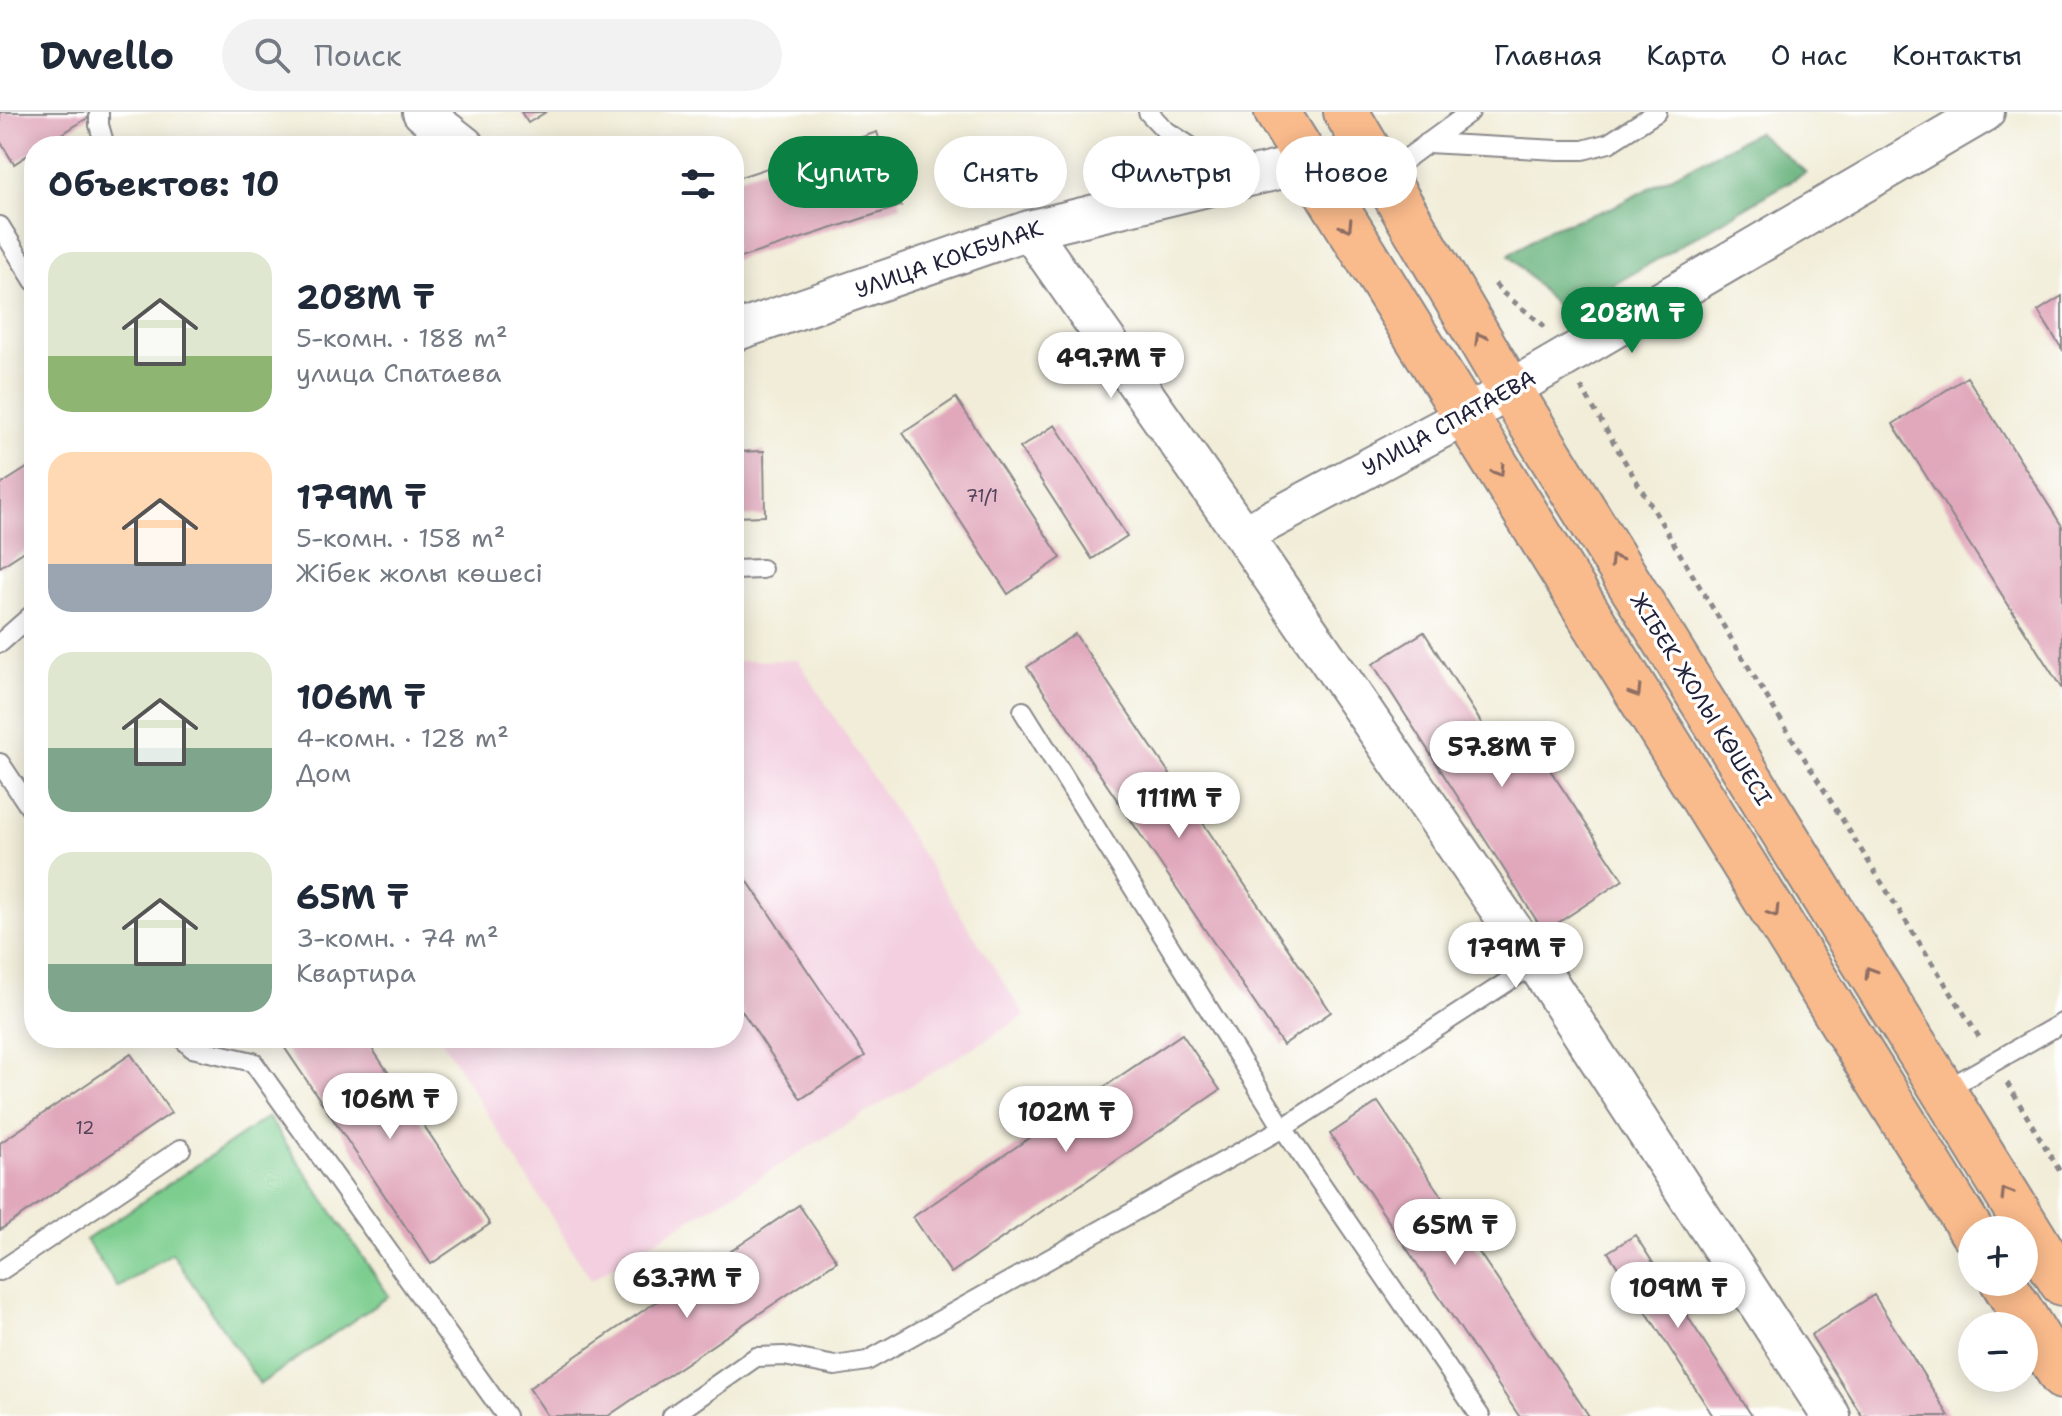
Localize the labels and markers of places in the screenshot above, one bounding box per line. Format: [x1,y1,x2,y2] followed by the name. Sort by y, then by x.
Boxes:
[1567,287,1697,355] pin: 208M ₸
[1037,332,1185,400] pin: 49.7M ₸
[1428,721,1576,789] pin: 57.8M ₸
[1114,772,1244,840] pin: 111M ₸
[1451,922,1581,990] pin: 179M ₸
[325,1073,455,1141] pin: 106M ₸
[1001,1086,1131,1154] pin: 102M ₸
[1399,1199,1511,1267] pin: 65M ₸
[613,1252,761,1320] pin: 63.7M ₸
[1613,1262,1743,1330] pin: 109M ₸

